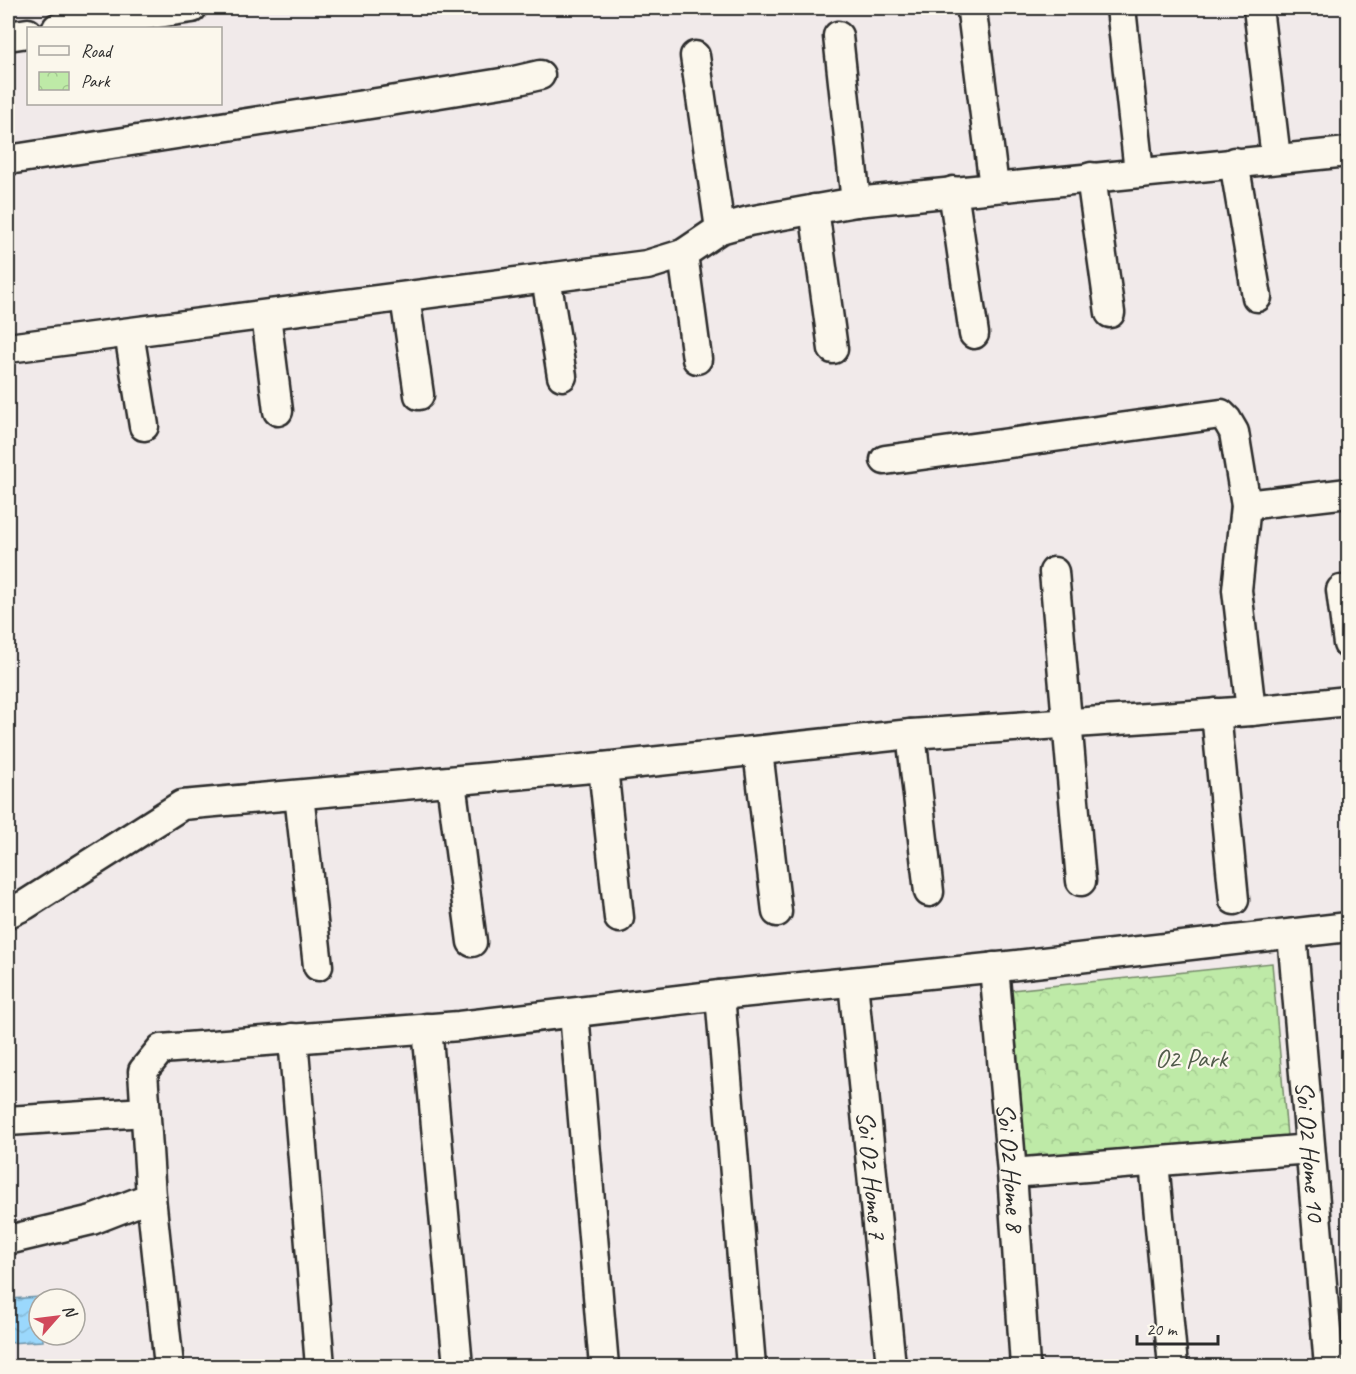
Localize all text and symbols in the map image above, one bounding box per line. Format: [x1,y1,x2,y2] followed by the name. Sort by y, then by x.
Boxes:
[27,27,222,105] legend
[81,40,114,62] text: Road
[81,70,111,92] text: Park
[1155,1042,1229,1075] park label: O2 Park
[1288,1080,1333,1225] street label: Soi O2 Home 10
[989,1102,1032,1235] street label: Soi O2 Home 8
[849,1110,894,1242] street label: Soi O2 Home 7
[27,1287,87,1347] north arrow
[58,1301,82,1322] text: N
[1137,1308,1218,1346] scale bar
[1146,1318,1179,1340] text: 20 m

